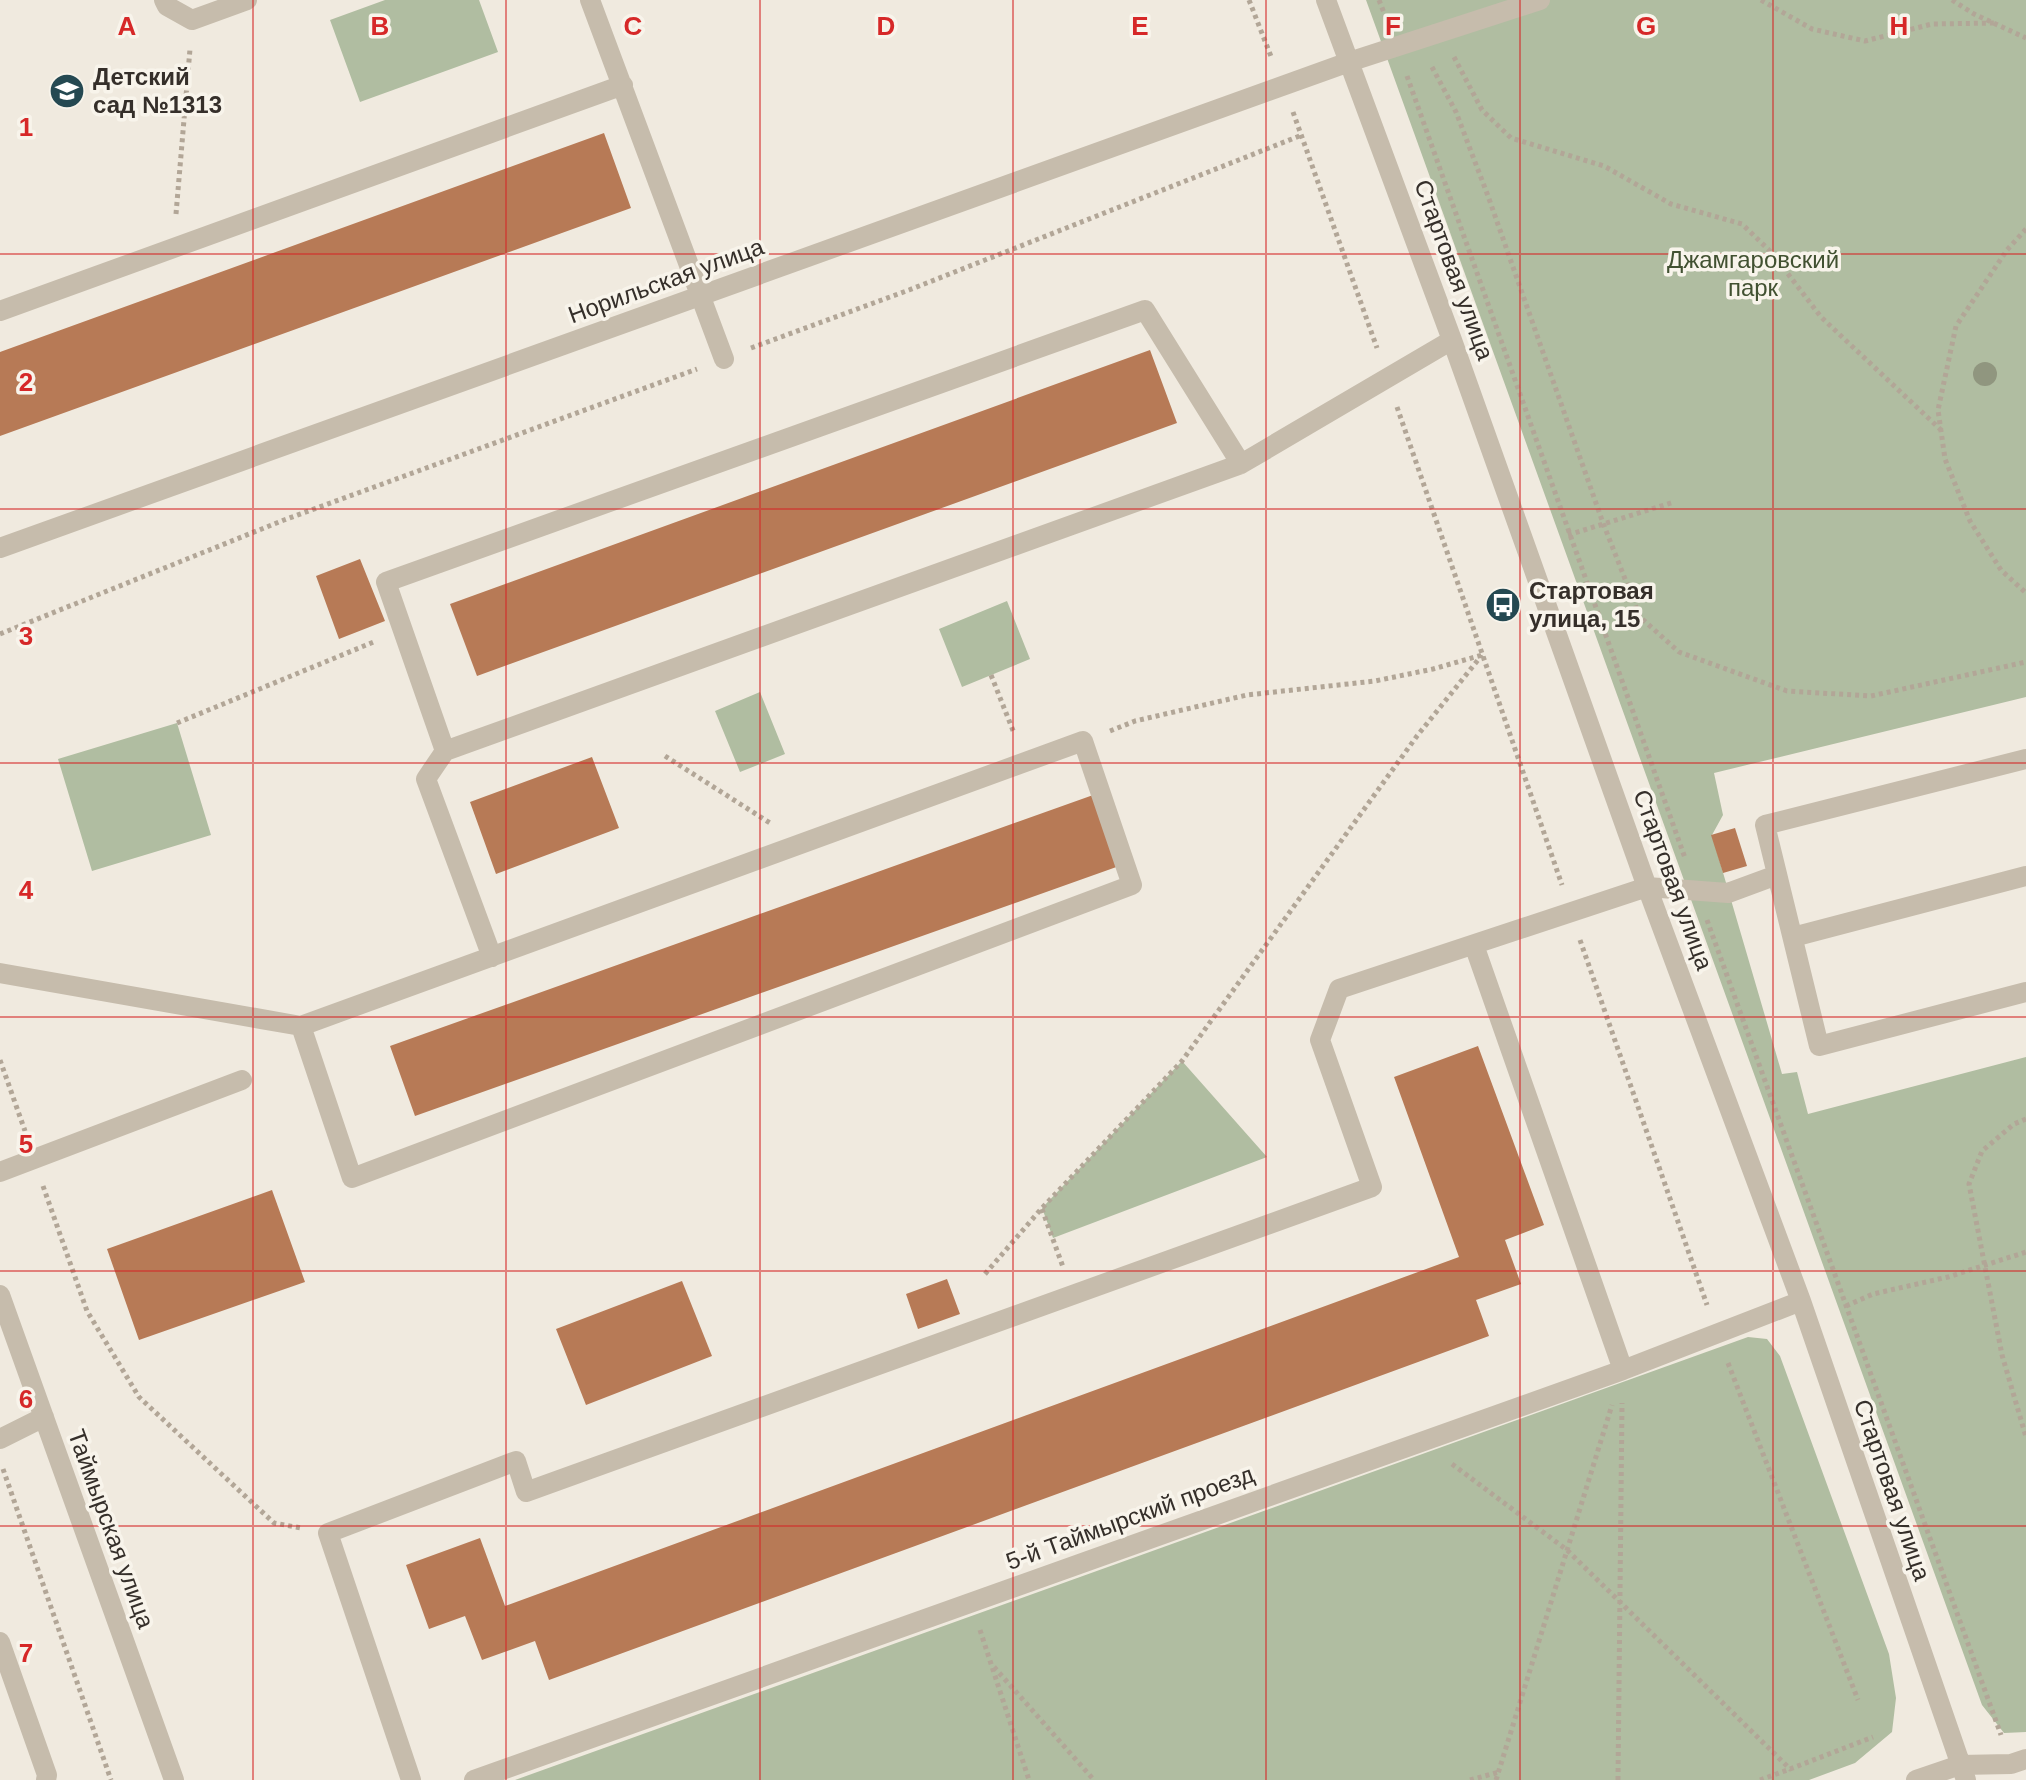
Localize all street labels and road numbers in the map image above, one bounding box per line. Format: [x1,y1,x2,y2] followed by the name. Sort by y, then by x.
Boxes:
[1409,176,1500,364] street label: Стартовая улица
[564,232,768,328] street label: Норильская улица
[1628,786,1719,974] street label: Стартовая улица
[1849,1396,1936,1585] street label: Стартовая улица
[63,1426,160,1632] street label: Таймырская улица
[1002,1460,1257,1575] street label: 5-й Таймырский проезд

